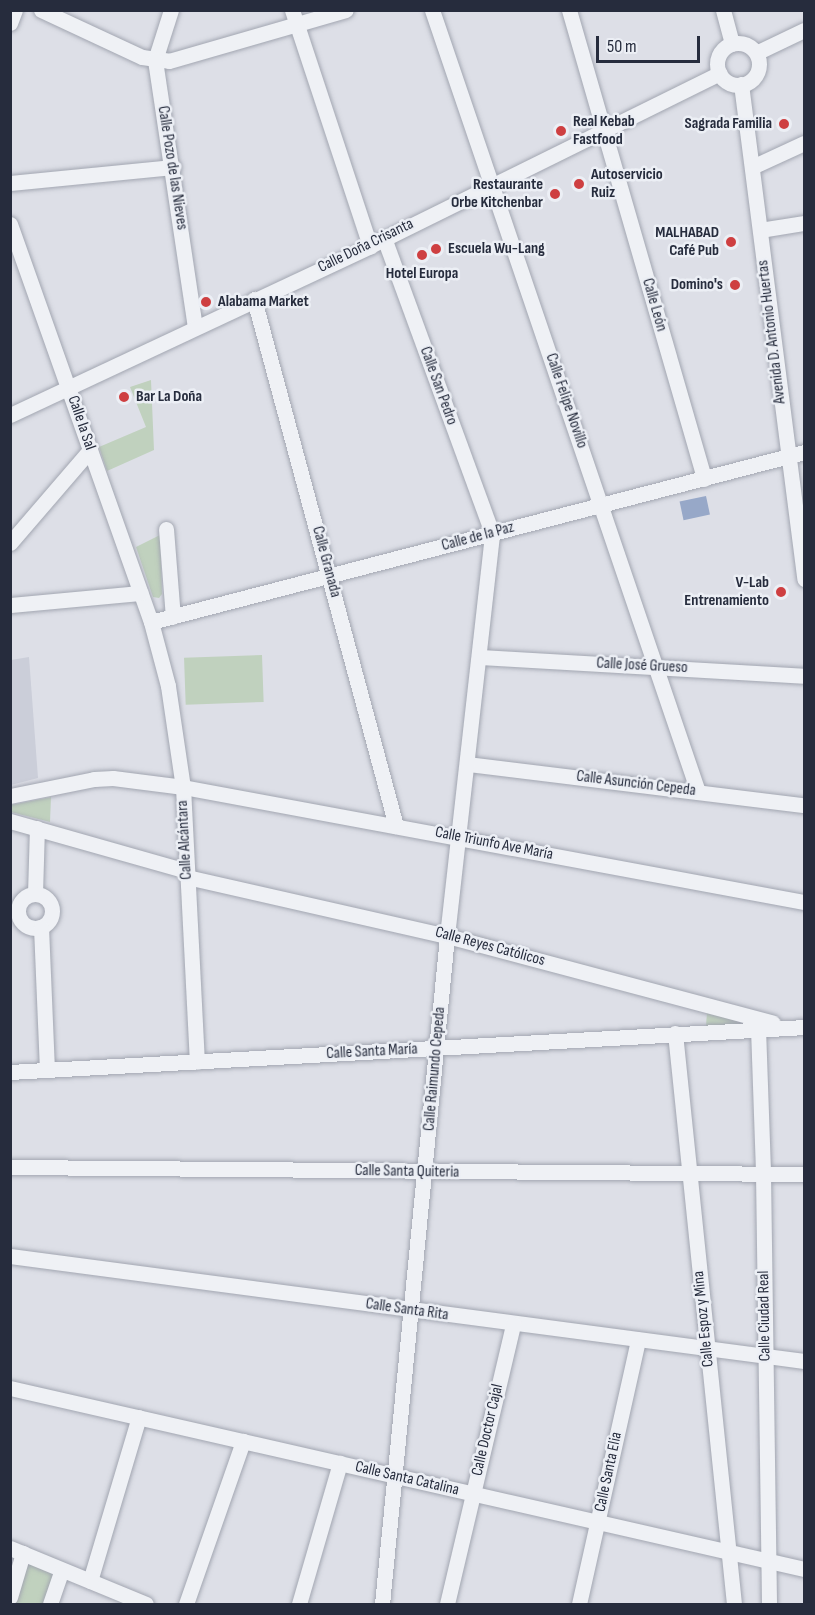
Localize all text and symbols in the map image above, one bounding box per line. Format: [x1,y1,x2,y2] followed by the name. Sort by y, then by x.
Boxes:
[599,24,702,62] scale bar
[607,36,637,57] text: 50 m
[153,105,191,231] street label: Calle Pozo de las Nieves
[573,112,635,150] place label: Real Kebab Fastfood
[684,114,772,134] place label: Sagrada Familia
[777,117,791,131] marker: Sagrada Familia
[554,124,568,138] marker: Real Kebab Fastfood
[591,165,663,203] place label: Autoservicio Ruiz
[451,175,543,213] place label: Restaurante Orbe Kitchenbar
[572,177,586,191] marker: Autoservicio Ruiz
[548,187,562,201] marker: Restaurante Orbe Kitchenbar
[315,215,417,277] street label: Calle Doña Crisanta
[655,223,719,261] place label: MALHABAD Café Pub
[724,235,738,249] marker: MALHABAD Café Pub
[448,239,545,259] place label: Escuela Wu-Lang
[429,242,443,256] marker: Escuela Wu-Lang
[415,248,429,262] marker: Hotel Europa
[754,259,790,405] street label: Avenida D. Antonio Huertas
[386,264,458,284] place label: Hotel Europa
[671,275,723,295] place label: Domino's
[637,276,671,334] street label: Calle León
[728,278,742,292] marker: Domino's
[218,292,309,312] place label: Alabama Market
[199,295,213,309] marker: Alabama Market
[415,344,461,428] street label: Calle San Pedro
[541,351,591,451] street label: Calle Felipe Novillo
[136,387,202,407] place label: Bar La Doña
[117,390,131,404] marker: Bar La Doña
[63,393,99,453] street label: Calle la Sal
[440,518,516,556] street label: Calle de la Paz
[307,524,345,600] street label: Calle Granada
[684,573,769,611] place label: V-Lab Entrenamiento
[774,585,788,599] marker: V-Lab Entrenamiento
[596,654,688,678] street label: Calle José Grueso
[575,767,697,801] street label: Calle Asunción Cepeda
[173,800,197,880] street label: Calle Alcántara
[433,823,555,865] street label: Calle Triunfo Ave María
[433,923,547,971] street label: Calle Reyes Católicos
[420,1006,450,1132] street label: Calle Raimundo Cepeda
[326,1040,418,1064] street label: Calle Santa María
[355,1161,459,1183] street label: Calle Santa Quiteria
[689,1270,719,1368] street label: Calle Espoz y Mina
[755,1270,775,1362] street label: Calle Ciudad Real
[364,1295,450,1325] street label: Calle Santa Rita
[468,1382,508,1478] street label: Calle Doctor Cajal
[591,1430,627,1514] street label: Calle Santa Elia
[353,1458,461,1500] street label: Calle Santa Catalina

